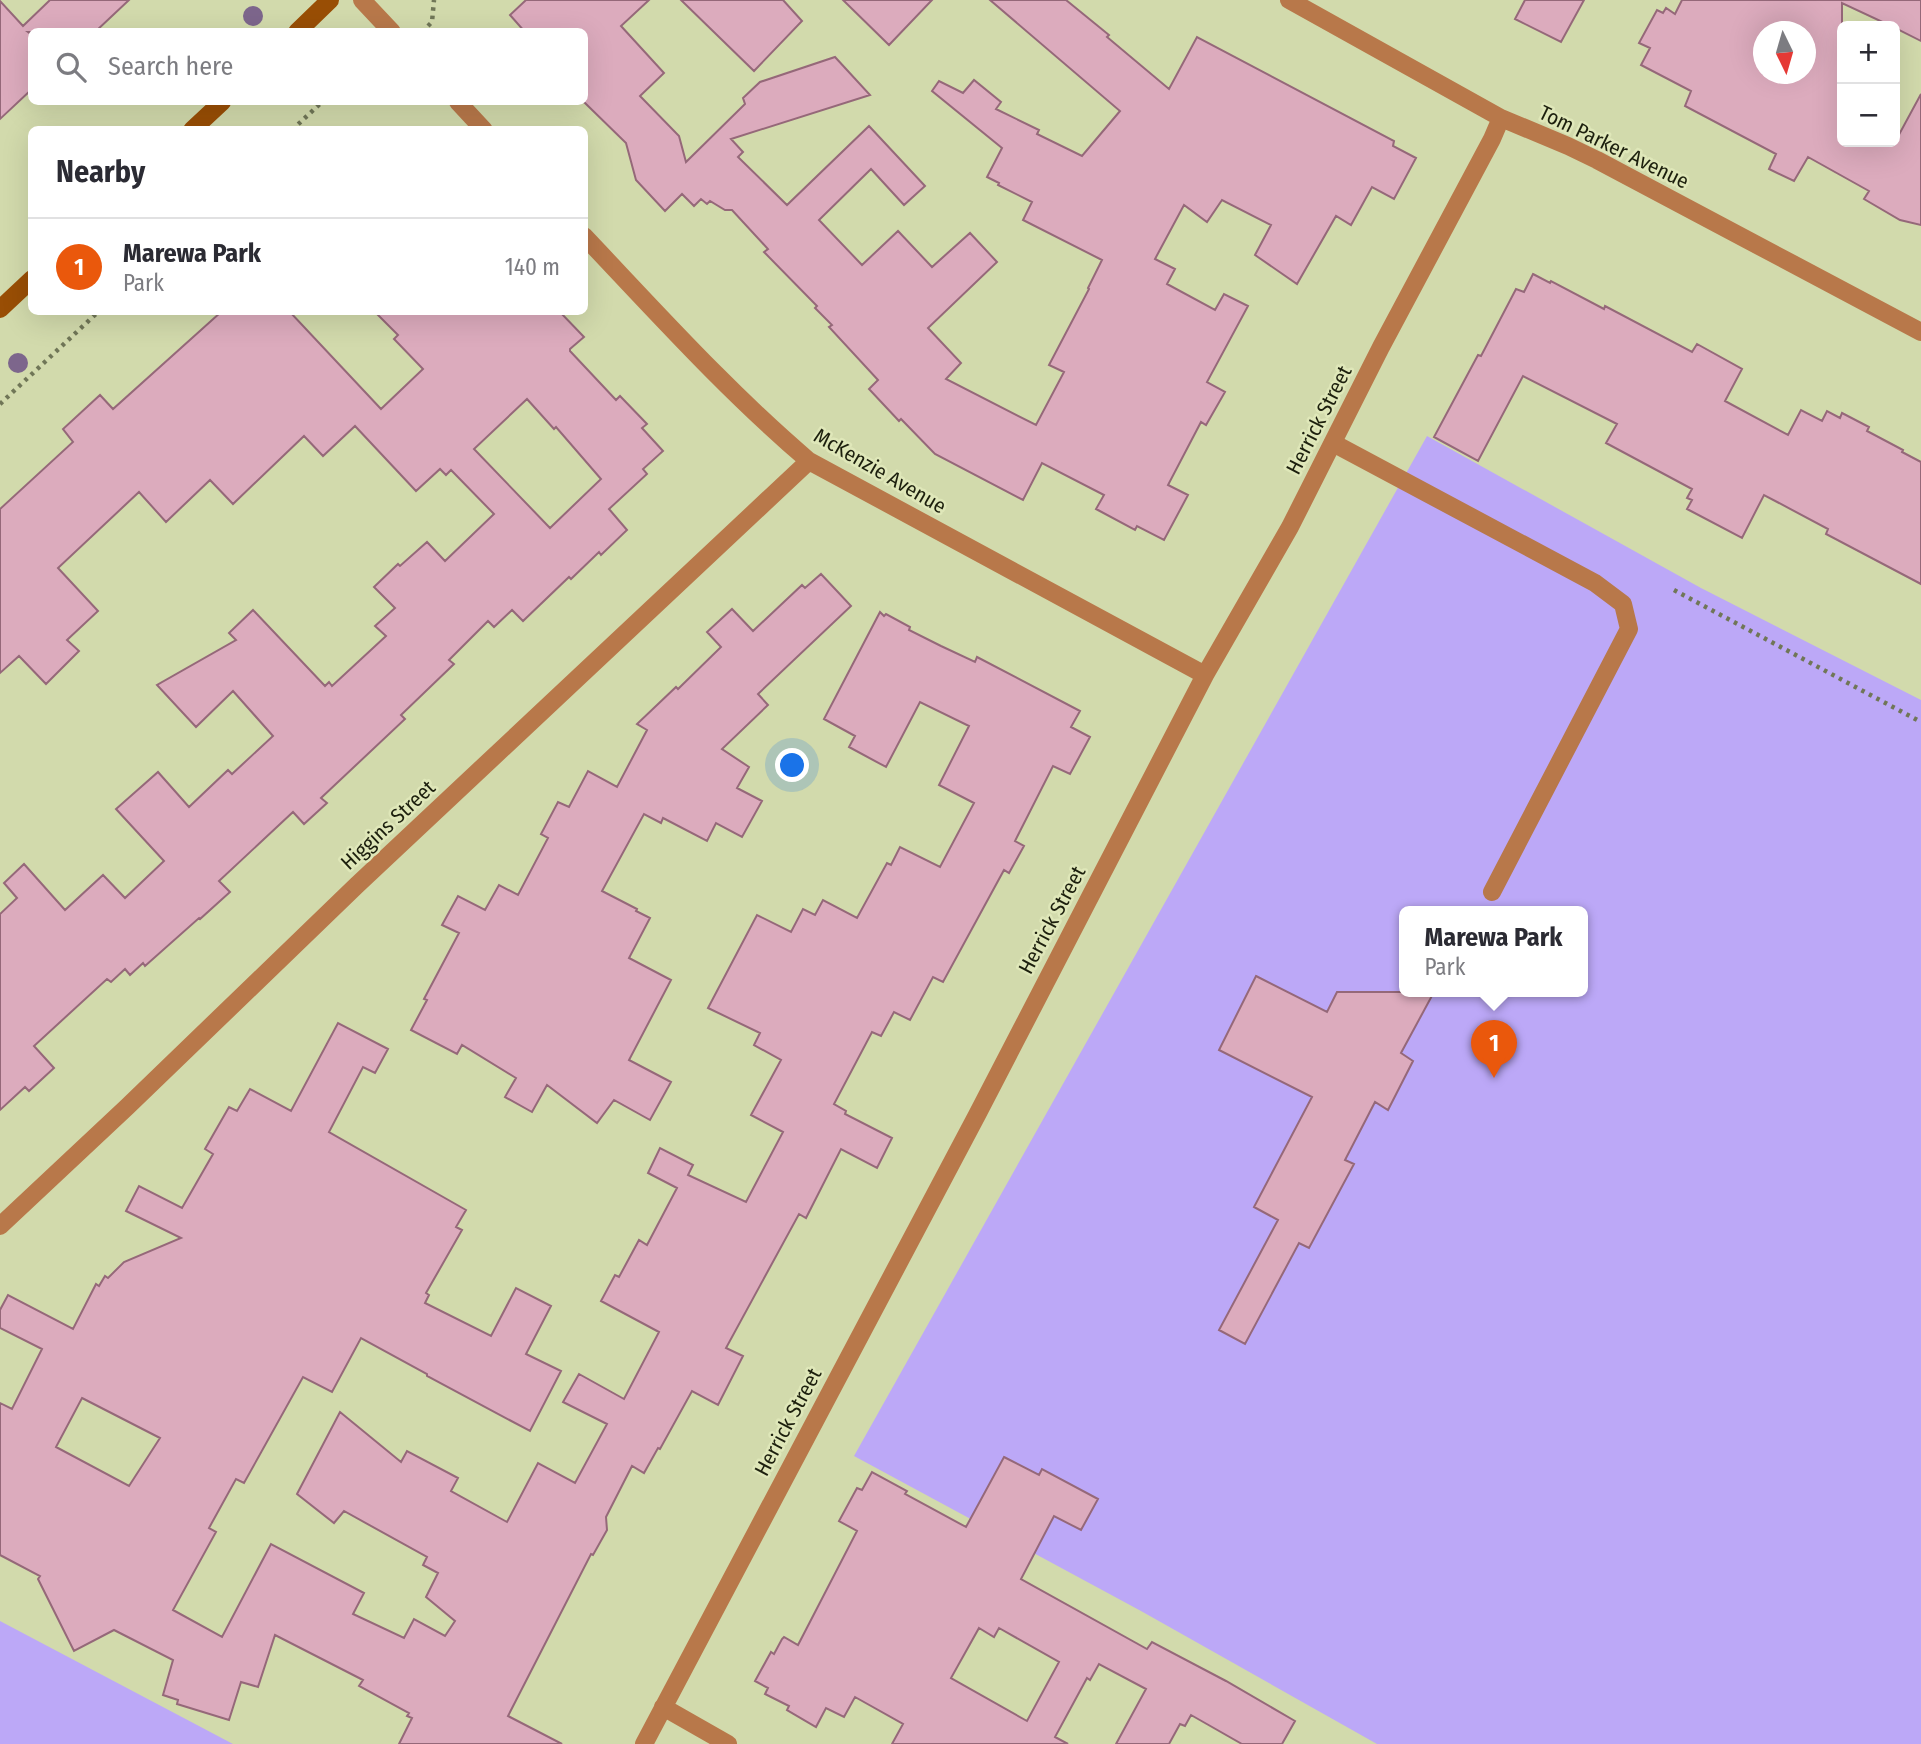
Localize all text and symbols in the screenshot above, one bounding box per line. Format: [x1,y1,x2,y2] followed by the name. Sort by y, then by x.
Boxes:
[1753,21,1816,84] north arrow
[1837,21,1900,147] map controls
[1837,21,1900,84] button: +
[28,28,588,105] search box
[52,48,90,86] icon: search
[108,51,233,82] text: Search here
[1837,84,1900,147] button: −
[1535,99,1693,195] street label: Tom Parker Avenue
[56,154,145,190] text: Nearby
[123,238,261,269] text: Marewa Park
[74,253,84,281] text: 1
[505,253,560,281] text: 140 m
[123,269,164,297] text: Park
[1281,361,1358,479] street label: Herrick Street
[809,423,951,519] street label: McKenzie Avenue
[775,748,809,782] your location
[335,775,441,875] street label: Higgins Street
[1013,862,1091,978] street label: Herrick Street
[1399,906,1588,997] popup
[1425,922,1562,953] text: Marewa Park
[1425,953,1465,981] text: Park
[1471,1020,1517,1078] pin: 1
[749,1364,827,1480] street label: Herrick Street

